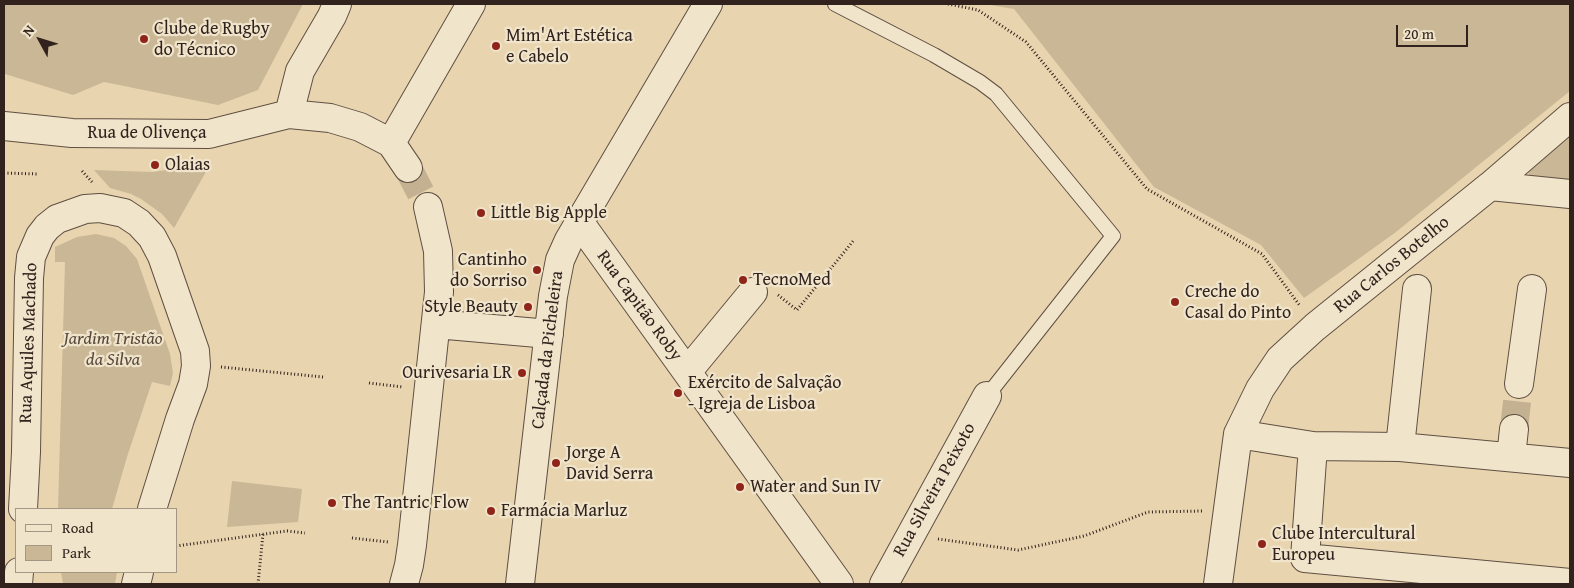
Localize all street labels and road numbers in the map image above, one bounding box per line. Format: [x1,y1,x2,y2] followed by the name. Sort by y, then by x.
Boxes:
[87,122,207,144] street label: Rua de Olivença
[1330,212,1454,318] street label: Rua Carlos Botelho
[592,246,686,366] street label: Rua Capitão Roby
[15,262,43,424] street label: Rua Aquiles Machado
[528,270,568,430] street label: Calçada da Picheleira
[889,419,981,561] street label: Rua Silveira Peixoto

